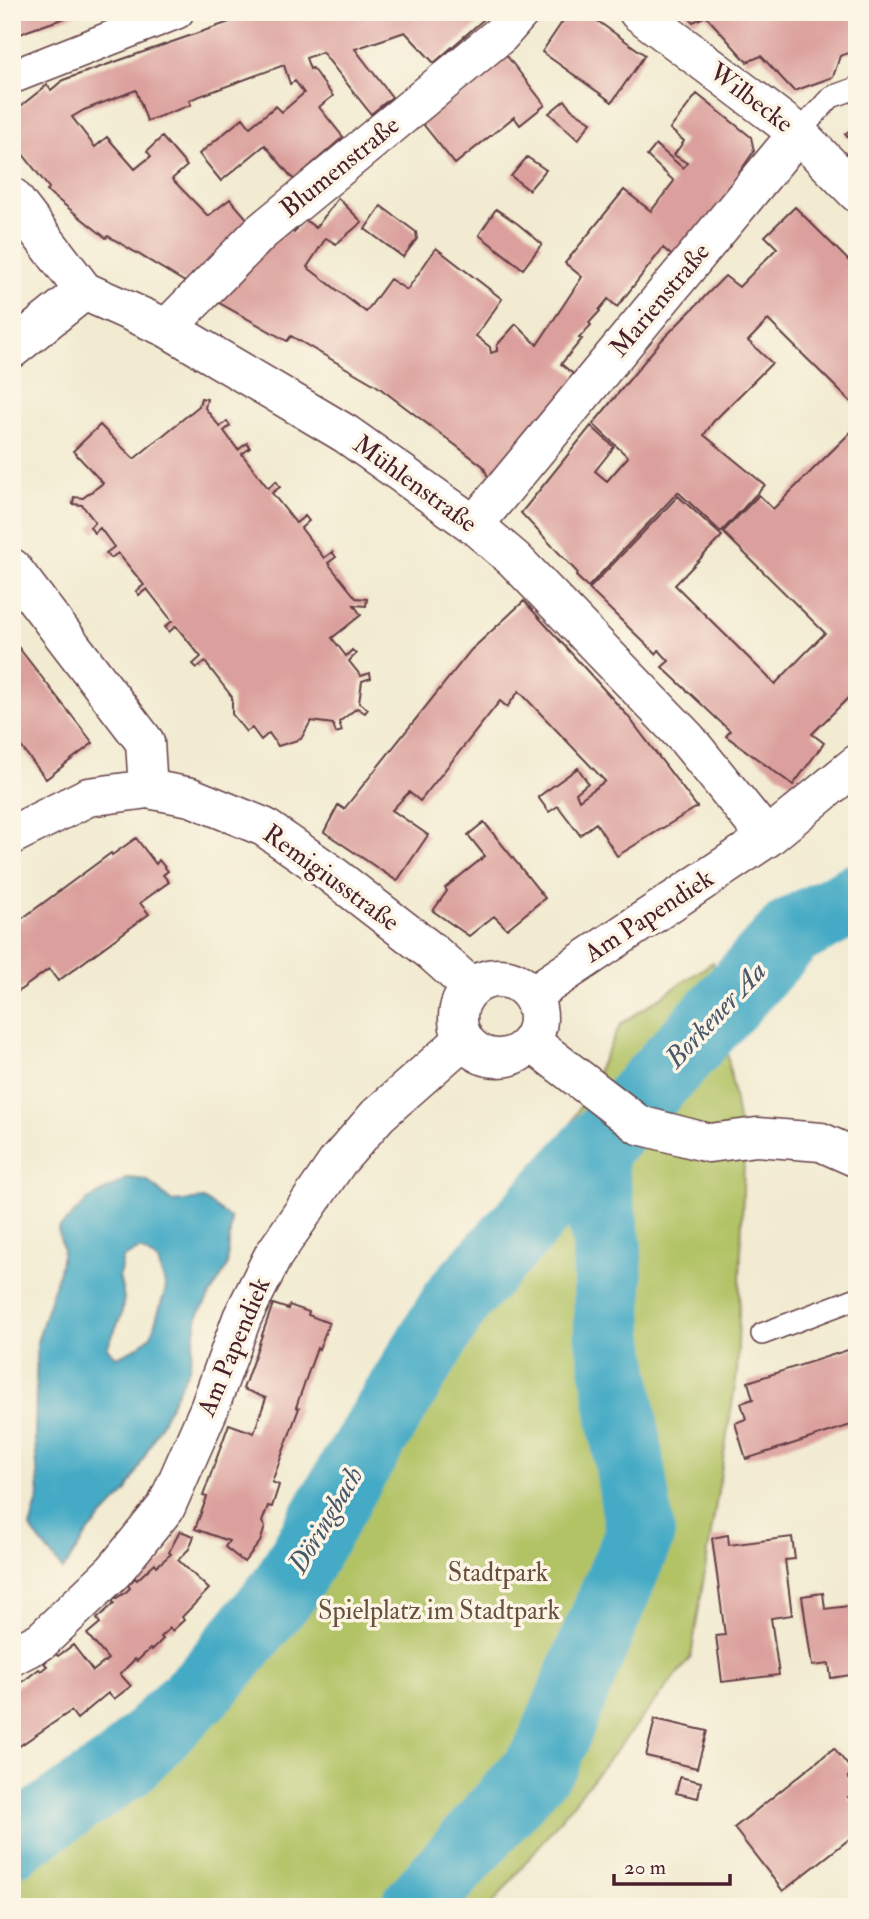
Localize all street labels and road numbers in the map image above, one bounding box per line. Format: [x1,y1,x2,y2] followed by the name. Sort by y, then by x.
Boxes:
[702,55,799,140] street label: Wilbecke
[274,109,406,225] street label: Blumenstraße
[603,236,717,364] street label: Marienstraße
[347,428,483,540] street label: Mühlenstraße
[256,818,406,938] street label: Remigiusstraße
[578,862,721,971] street label: Am Papendiek
[190,1272,279,1423] street label: Am Papendiek

